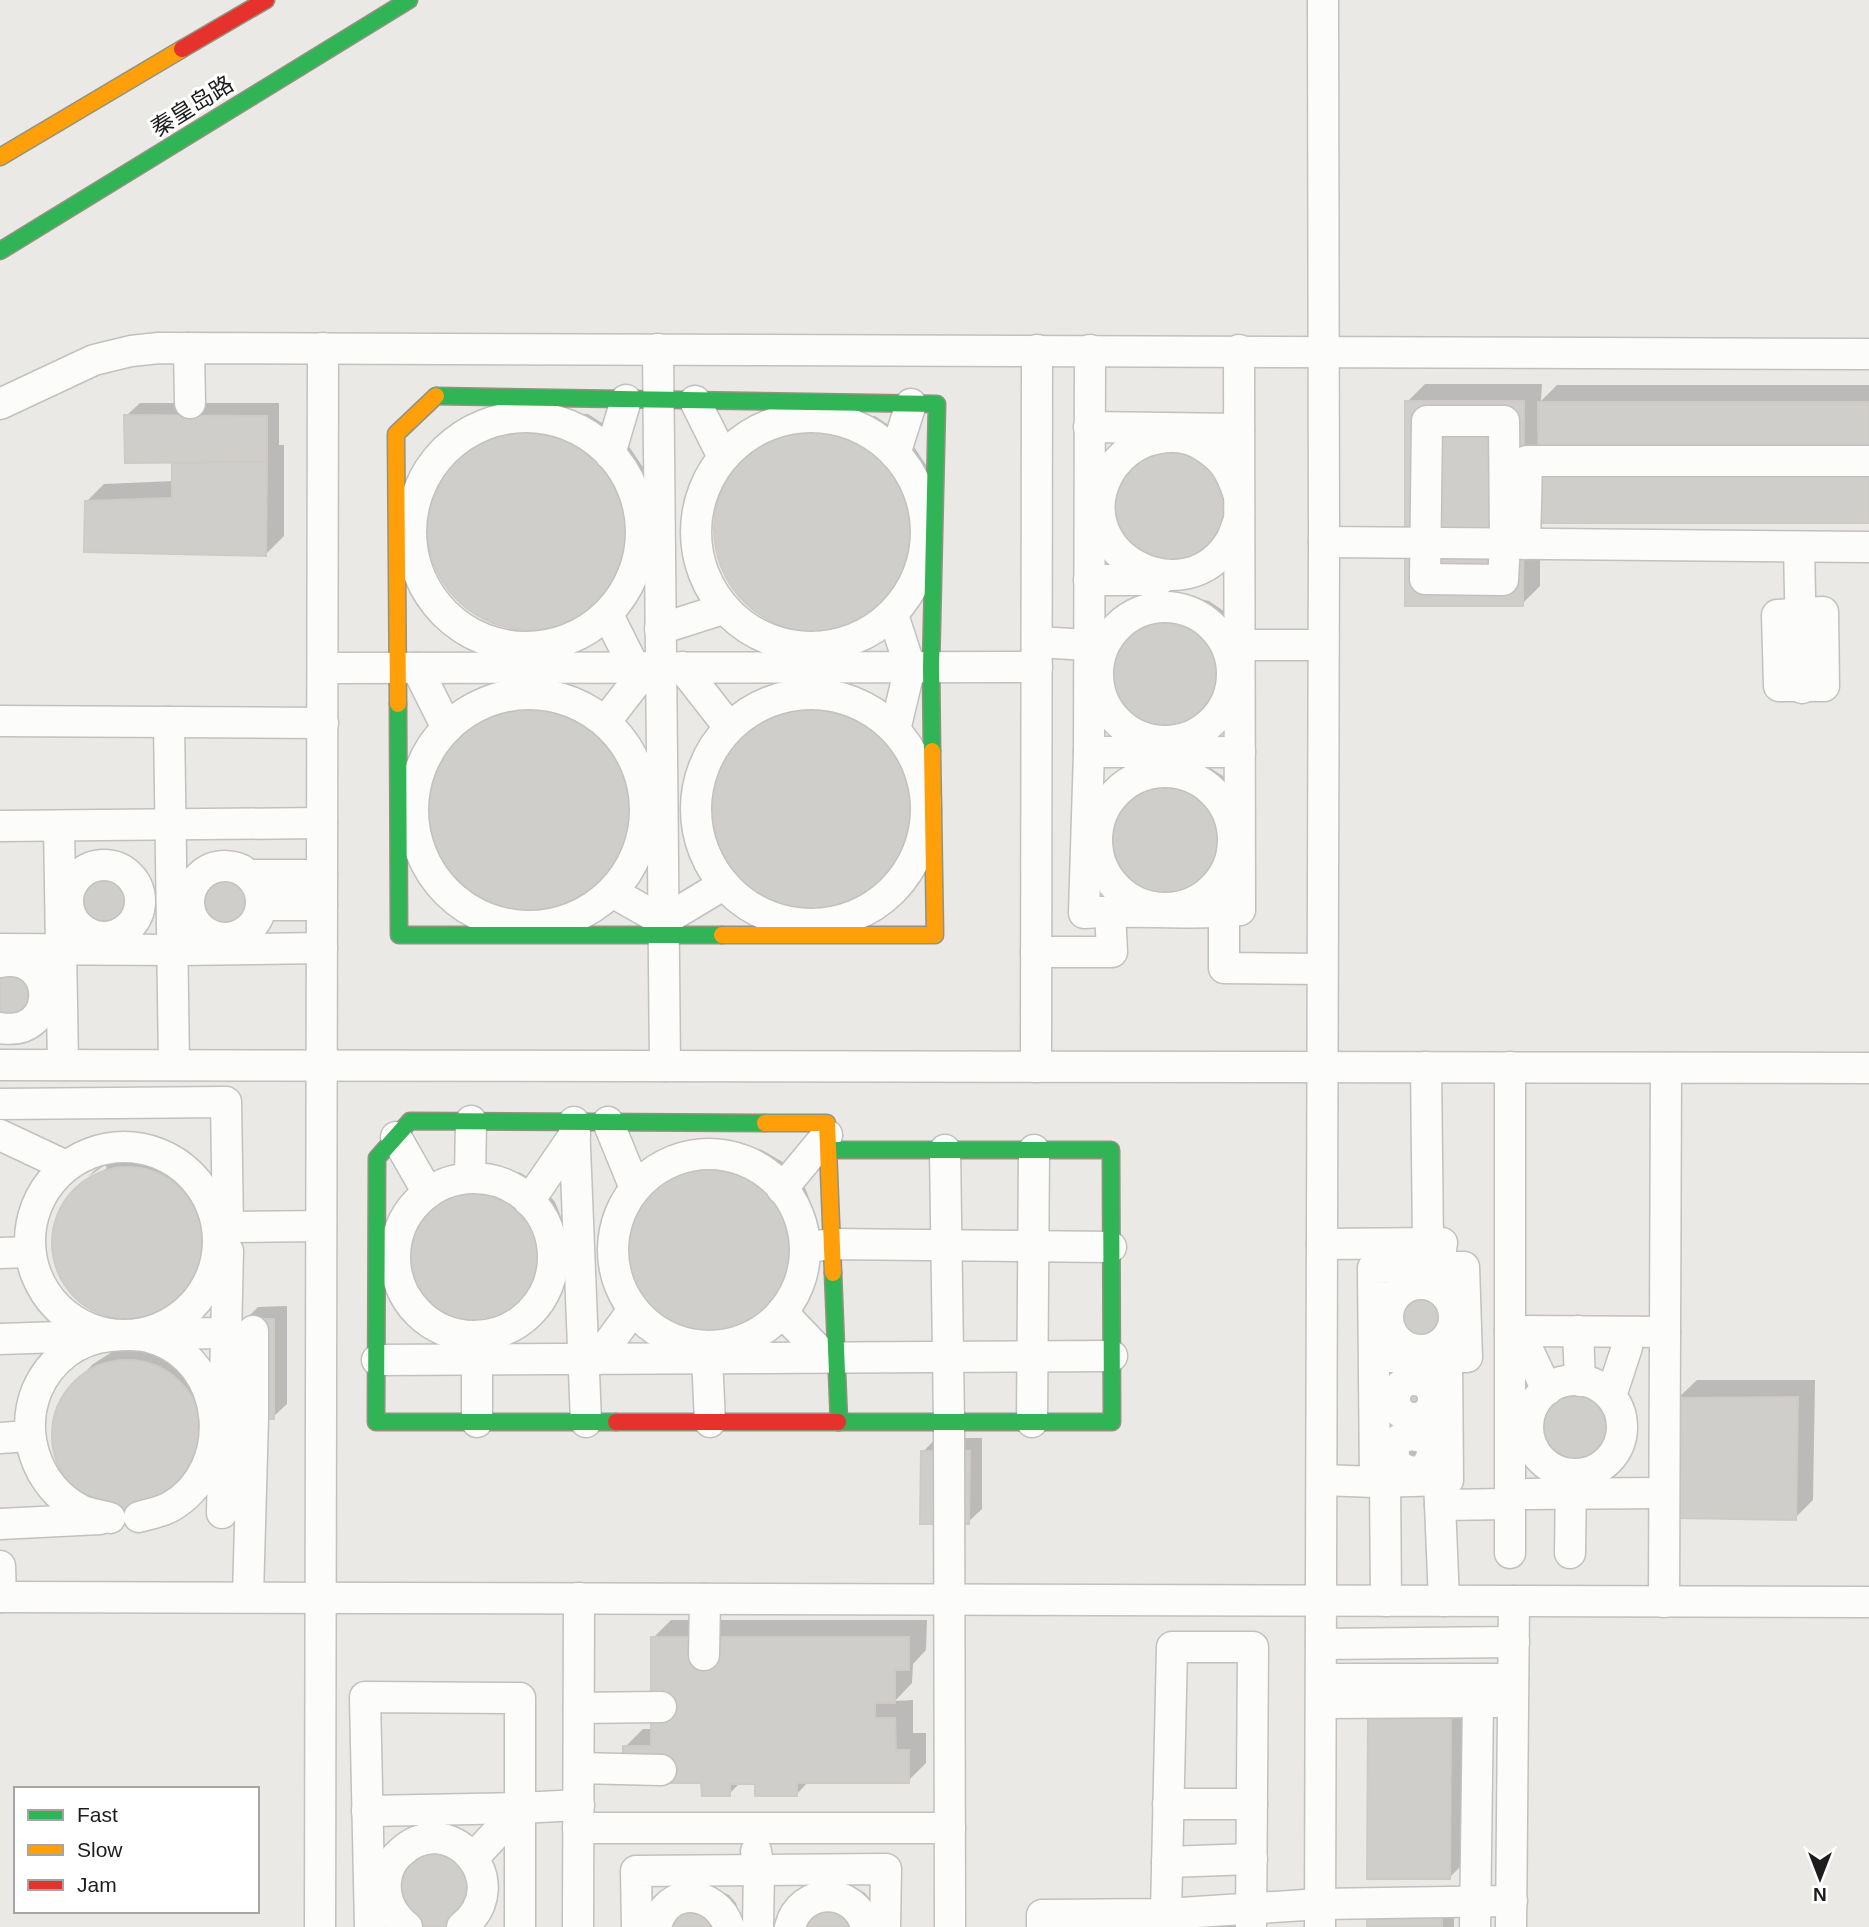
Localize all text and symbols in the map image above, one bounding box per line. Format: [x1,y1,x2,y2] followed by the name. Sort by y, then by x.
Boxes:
[146,71,238,141] street label: 秦皇岛路
[14,1787,259,1913] legend
[77,1803,118,1826] text: Fast
[77,1838,123,1861] text: Slow
[1785,1843,1855,1913] north arrow
[77,1873,117,1896] text: Jam
[1813,1884,1827,1905] text: N

